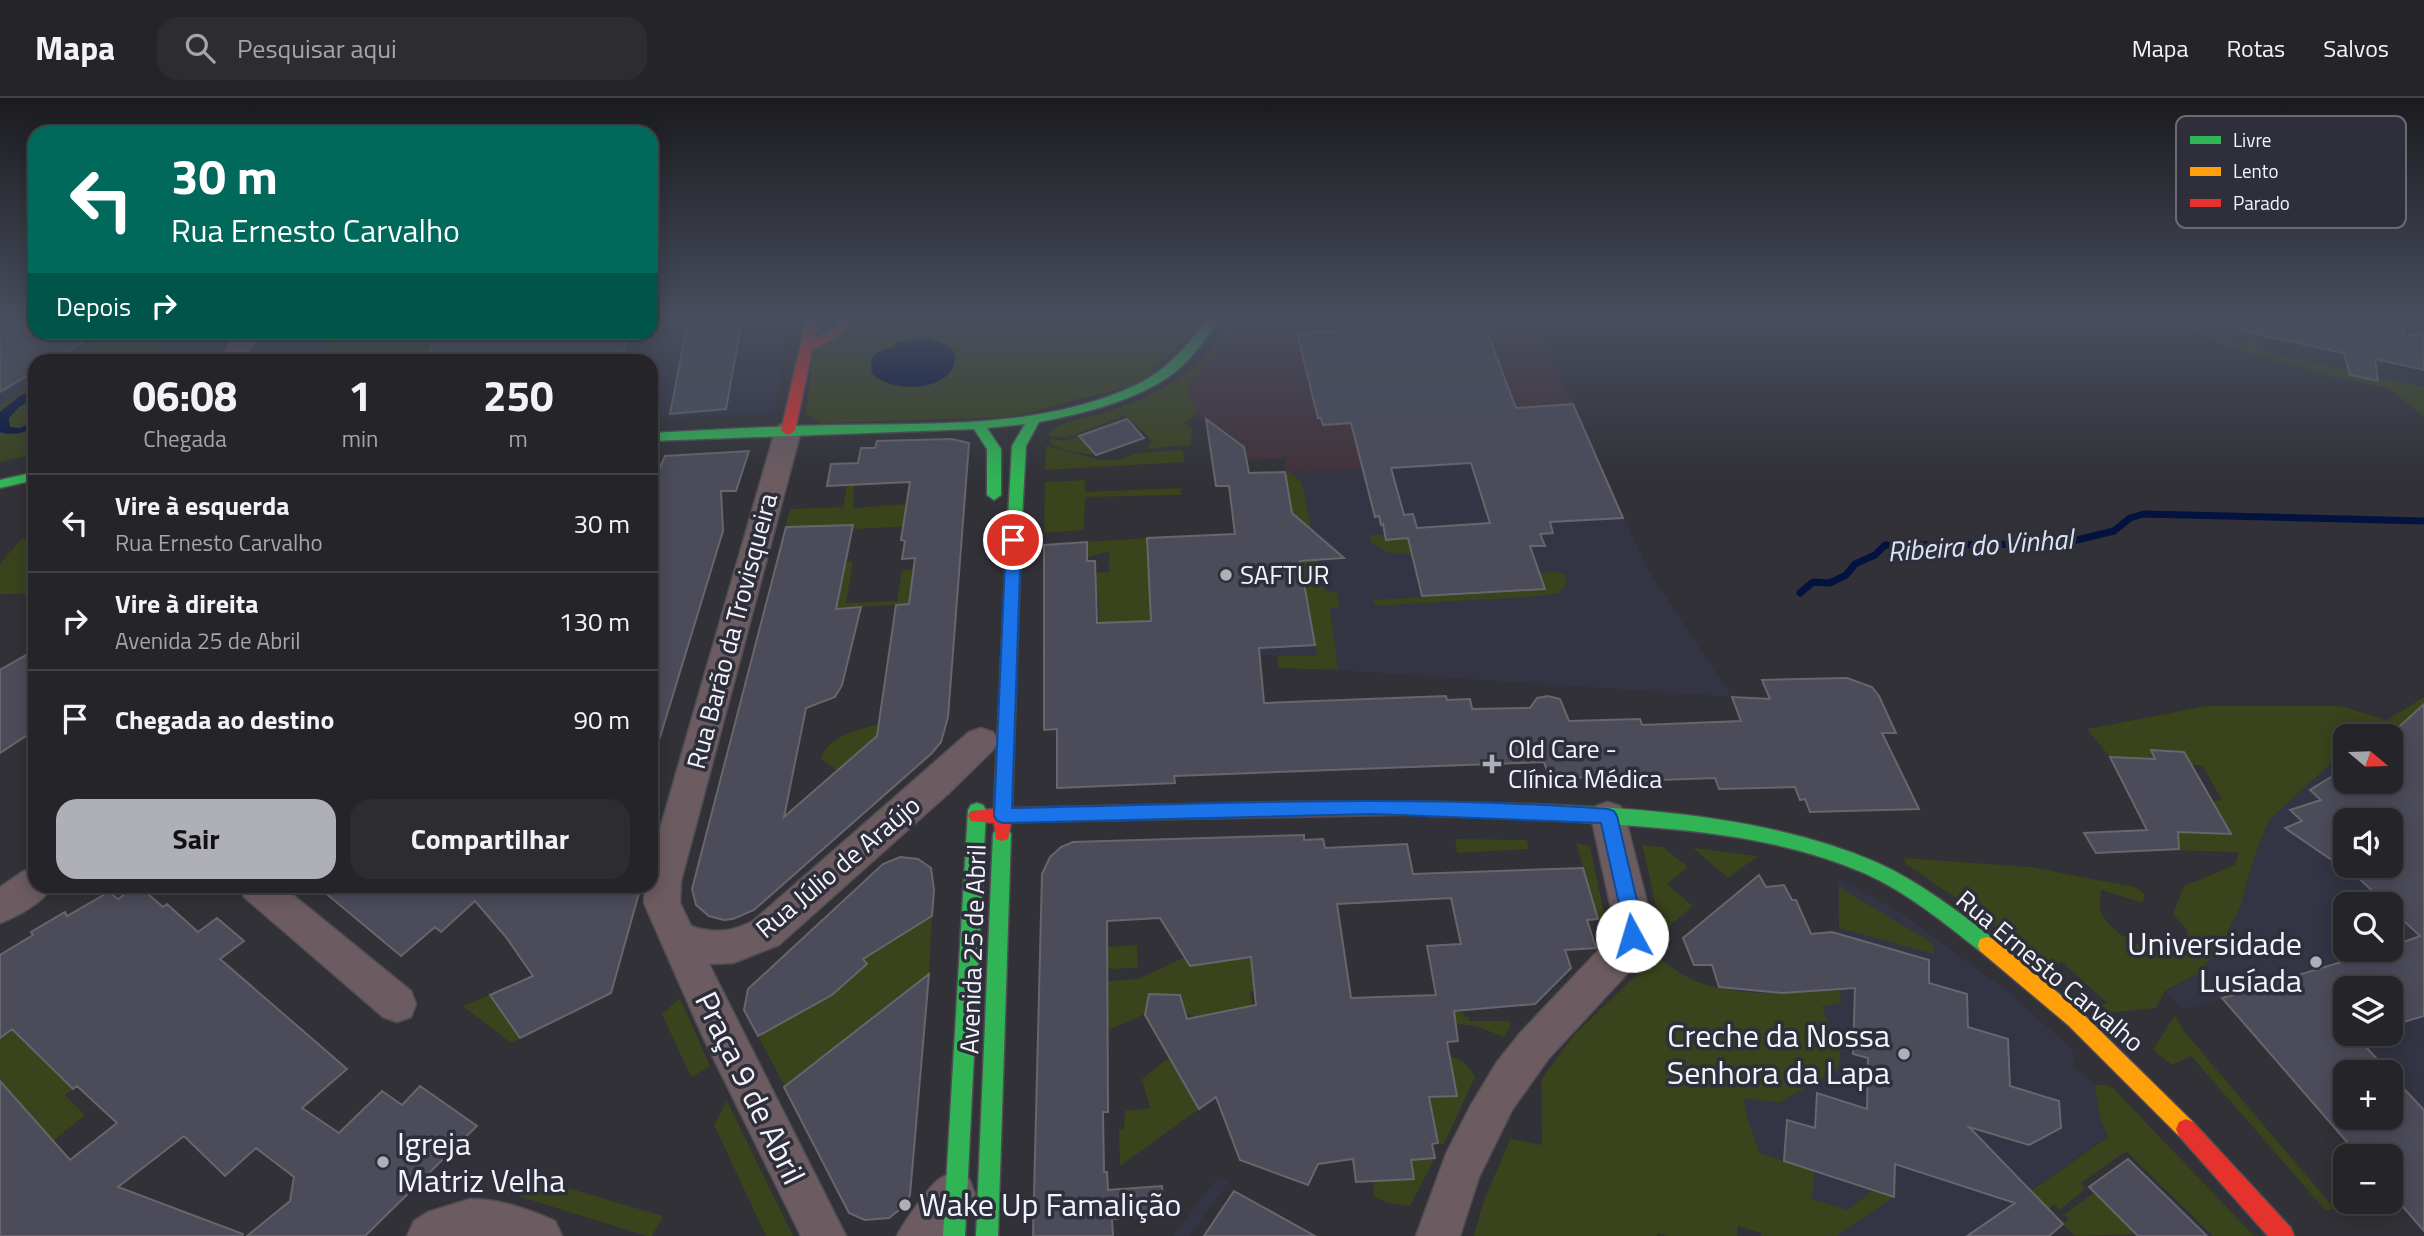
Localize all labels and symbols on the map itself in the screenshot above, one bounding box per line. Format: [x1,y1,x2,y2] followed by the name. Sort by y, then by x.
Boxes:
[2176,116,2406,228] legend
[2233,125,2271,154] text: Livre
[2233,156,2278,185] text: Lento
[2233,188,2290,217] text: Parado
[676,489,787,773] street label: Rua Barão da Trovisqueira
[983,510,1043,570] pin
[1886,516,2077,572] water label: Ribeira do Vinhal
[1240,555,1329,594] place label: SAFTUR
[1218,567,1234,583] marker: SAFTUR
[2333,724,2403,794] north arrow
[1508,729,1662,798] place label: Old Care - Clínica Médica
[1482,754,1502,774] marker: Old Care - Clínica Médica
[747,786,928,947] street label: Rua Júlio de Araújo
[949,843,996,1055] street label: Avenida 25 de Abril
[1948,880,2153,1061] street label: Rua Ernesto Carvalho
[1595,899,1669,973] position arrow
[2127,919,2302,1004] place label: Universidade Lusíada
[2308,954,2324,970] marker: Universidade Lusíada
[683,983,818,1192] street label: Praça 9 de Abril
[1667,1011,1890,1096] place label: Creche da Nossa Senhora da Lapa
[1896,1046,1912,1062] marker: Creche da Nossa Senhora da Lapa
[397,1119,565,1204] place label: Igreja Matriz Velha
[375,1154,391,1170] marker: Igreja Matriz Velha
[919,1180,1181,1228] place label: Wake Up Famalição
[897,1197,913,1213] marker: Wake Up Famalição

